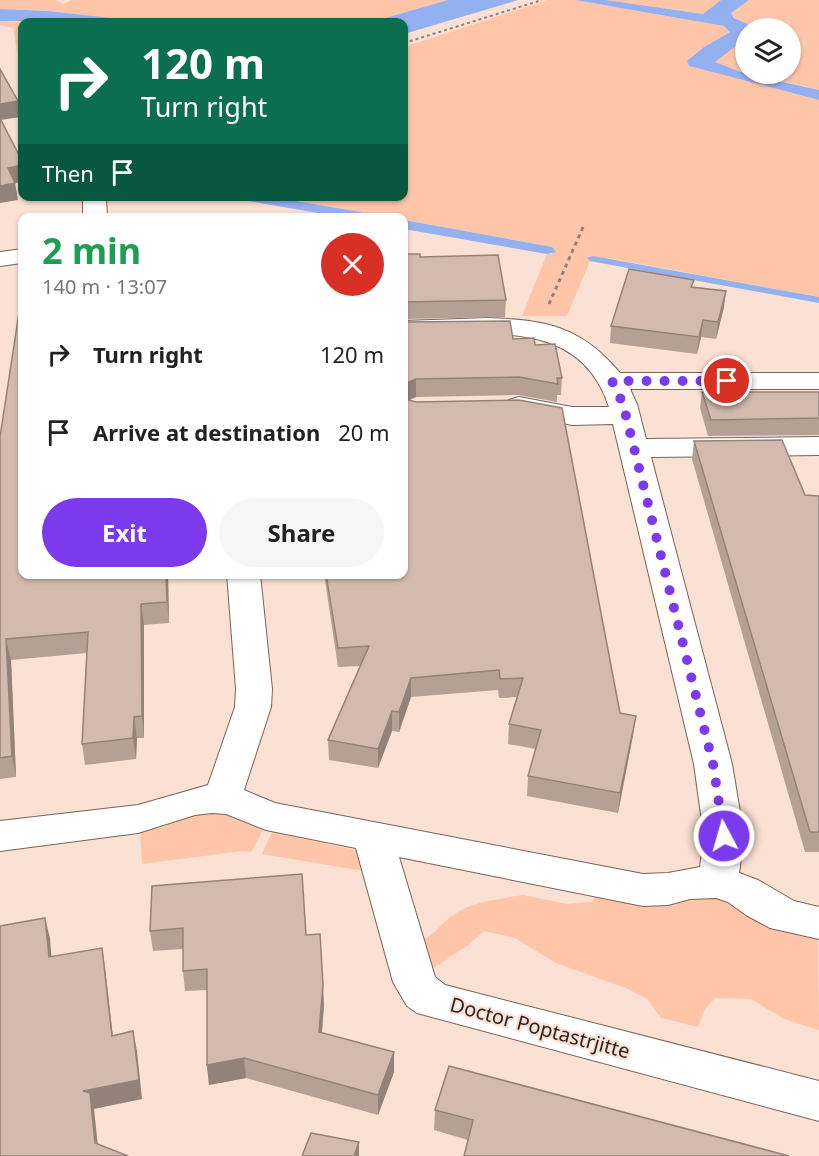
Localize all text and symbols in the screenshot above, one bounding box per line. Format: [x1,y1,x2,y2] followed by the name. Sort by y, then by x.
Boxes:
[735,18,801,84] map controls
[735,18,801,84] button: layers
[141,34,265,91] text: 120 m
[42,42,120,120] icon: right
[141,88,267,125] text: Turn right
[106,156,139,189] icon: arrive
[42,158,94,188] text: Then
[42,226,141,275] text: 2 min
[321,233,384,296] button: close
[42,273,167,300] text: 140 m · 13:07
[42,338,75,371] icon: right
[93,339,203,369] text: Turn right
[320,339,384,369] text: 120 m
[701,355,752,406] pin
[710,364,743,397] icon: arrive
[42,416,75,449] icon: arrive
[93,417,320,447] text: Arrive at destination
[338,417,390,447] text: 20 m
[42,498,207,567] button: Exit
[219,498,384,567] button: Share
[692,804,756,868] position arrow
[447,991,633,1065] street label: Doctor Poptastrjitte

